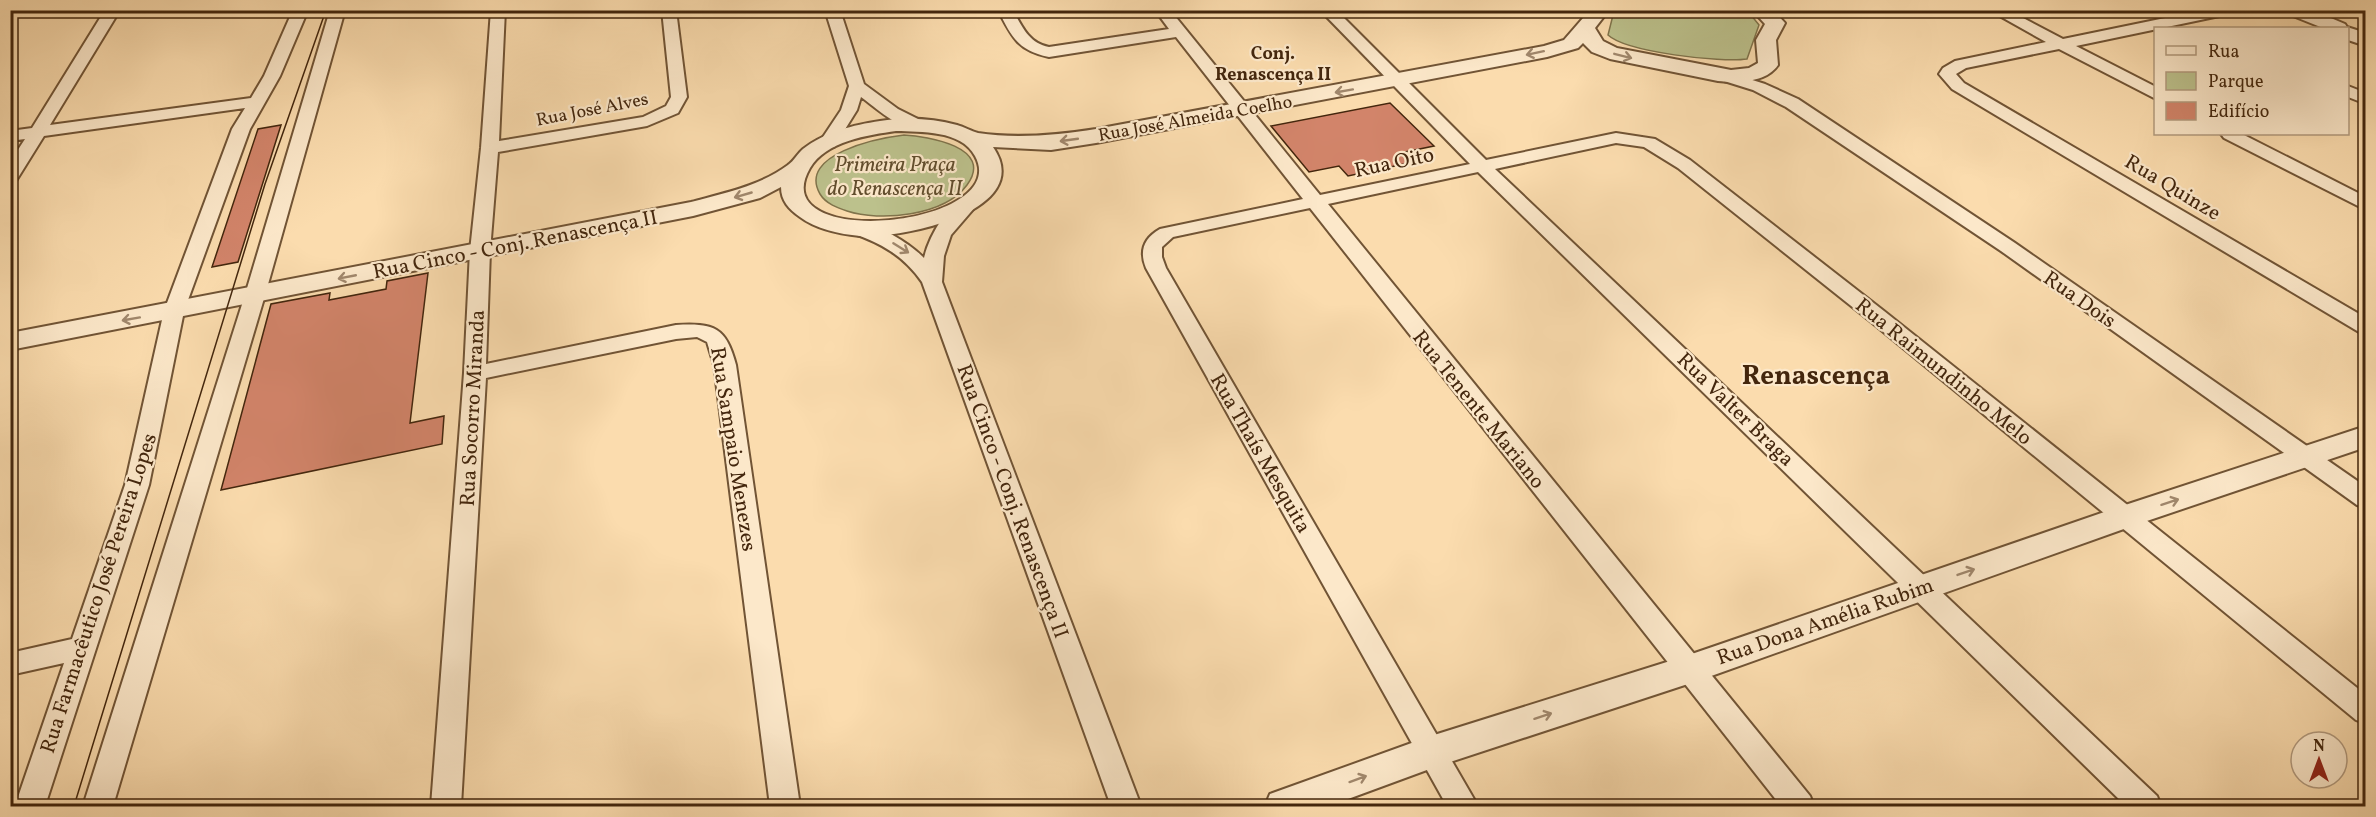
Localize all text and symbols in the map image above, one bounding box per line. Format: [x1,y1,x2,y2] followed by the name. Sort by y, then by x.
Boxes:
[2154,27,2349,135] legend
[2208,40,2239,65] text: Rua
[1215,42,1331,88] district label: Conj. Renascença II
[1526,48,1545,59] one-way arrow
[1613,50,1632,62] one-way arrow
[2208,70,2263,95] text: Parque
[1334,86,1354,97] one-way arrow
[534,87,651,134] street label: Rua José Alves
[1096,90,1294,149] street label: Rua José Almeida Coelho
[2208,100,2269,125] text: Edifício
[1060,135,1080,146] one-way arrow
[1352,141,1437,186] street label: Rua Oito
[2119,148,2226,228] street label: Rua Quinze
[827,151,963,204] park label: Primeira Praça do Renascença II
[734,190,753,201] one-way arrow
[370,204,660,287] street label: Rua Cinco - Conj. Renascença II
[892,243,909,255] one-way arrow
[2037,265,2121,336] street label: Rua Dois
[338,272,357,283] one-way arrow
[1848,292,2038,453] street label: Rua Raimundinho Melo
[454,309,493,507] street label: Rua Socorro Miranda
[121,314,141,325] one-way arrow
[1405,324,1551,495] street label: Rua Tenente Mariano
[702,345,763,554] street label: Rua Sampaio Menezes
[1670,346,1800,474] street label: Rua Valter Braga
[1742,358,1890,396] district label: Renascença
[948,361,1075,643] street label: Rua Cinco - Conj. Renascença II
[1202,369,1317,539] street label: Rua Thaís Mesquita
[34,430,165,757] street label: Rua Farmacêutico José Pereira Lopes
[2160,496,2179,507] one-way arrow
[1956,565,1975,576] one-way arrow
[1713,572,1938,673] street label: Rua Dona Amélia Rubim
[1533,710,1552,721] one-way arrow
[2289,730,2349,790] north arrow
[2313,736,2325,758] text: N
[1349,772,1367,783] one-way arrow

